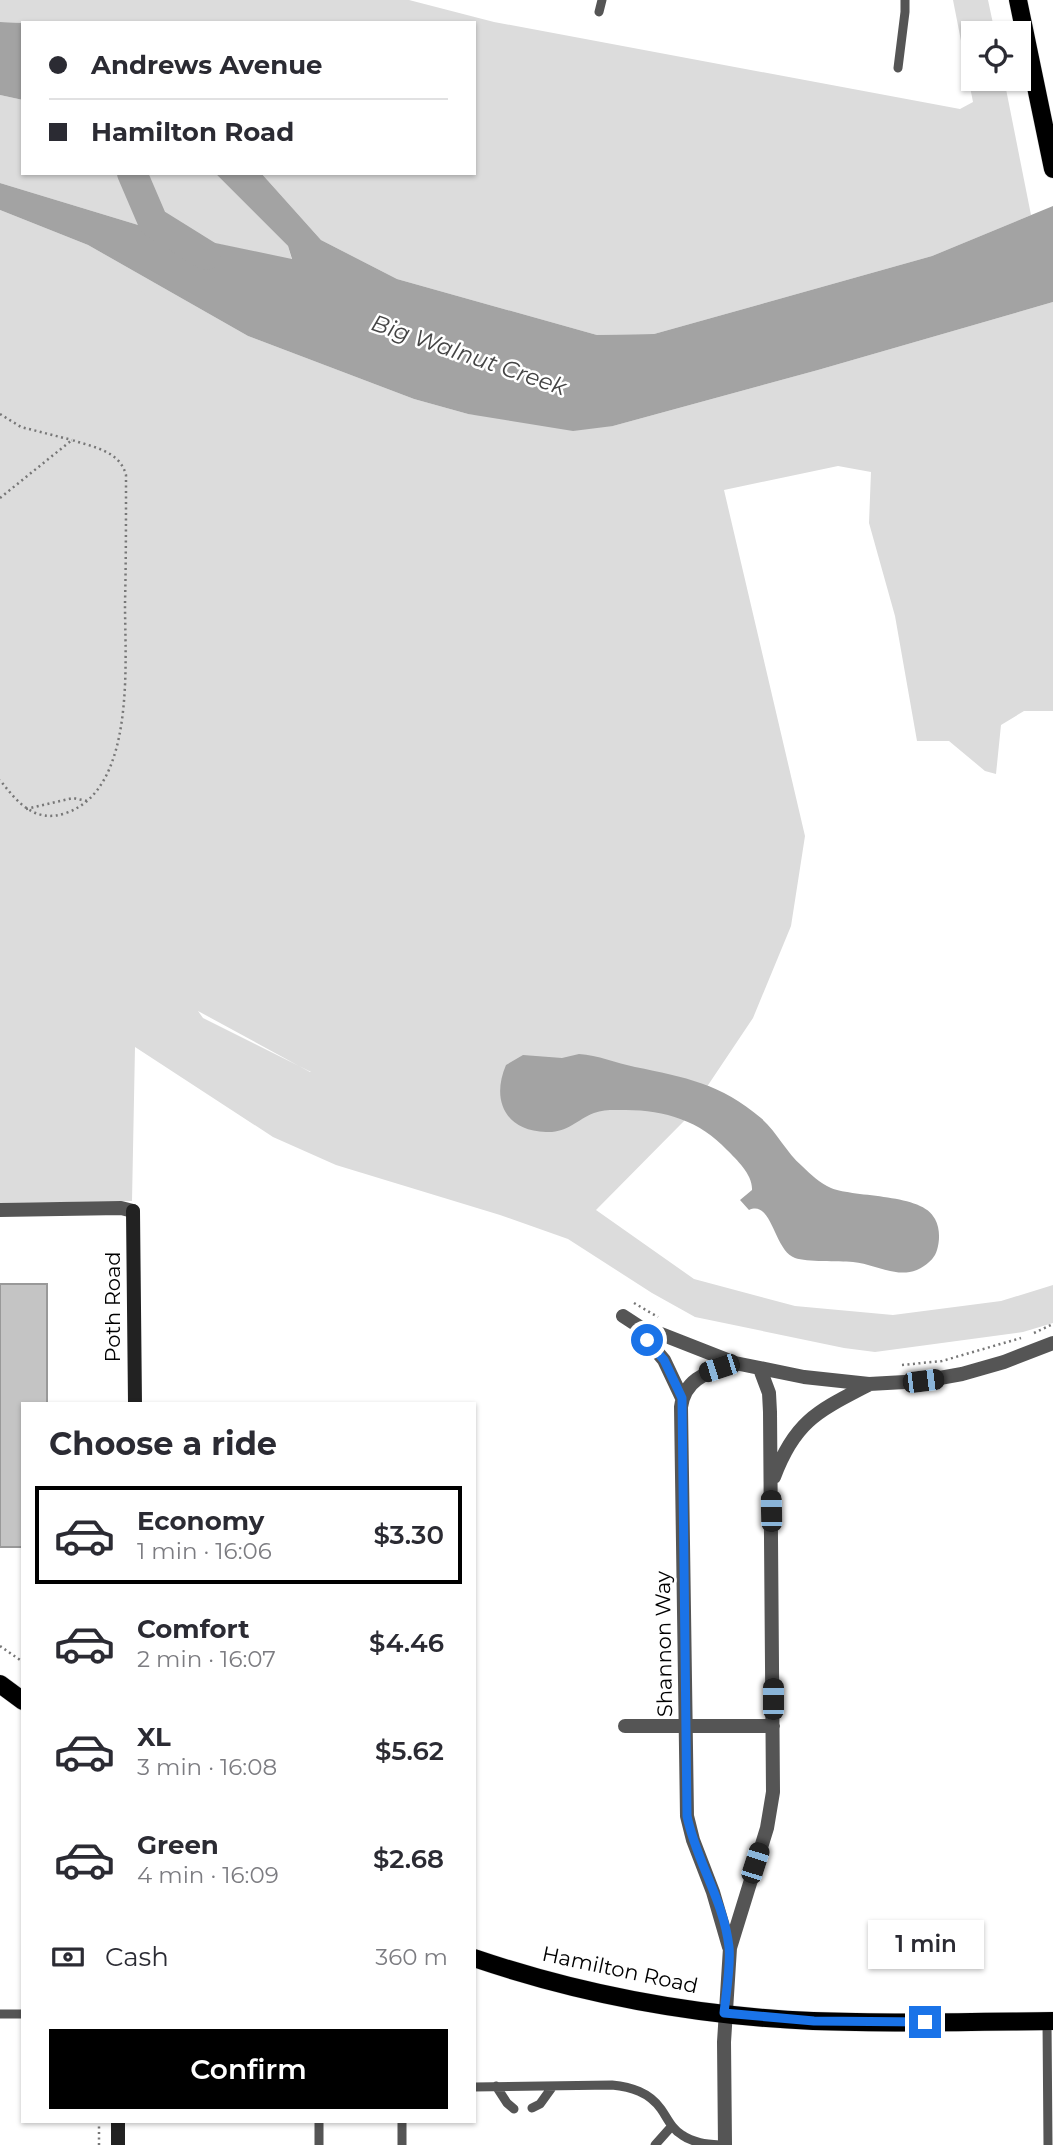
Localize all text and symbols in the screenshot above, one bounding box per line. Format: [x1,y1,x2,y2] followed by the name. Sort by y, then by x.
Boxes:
[961,21,1031,91] map controls
[961,21,1031,91] button: locate
[91,49,322,81] text: Andrews Avenue
[91,116,294,148] text: Hamilton Road
[368,309,571,402] water label: Big Walnut Creek
[100,1251,125,1363] street label: Poth Road
[631,1324,663,1356] route start
[696,1352,743,1384] car
[901,1368,946,1394] car
[49,1424,277,1463] text: Choose a ride
[761,1490,782,1532] car
[53,1504,116,1567] icon: car
[137,1505,264,1537] text: Economy
[373,1519,444,1551] text: $3.30
[137,1537,272,1565] text: 1 min · 16:06
[650,1570,677,1717] street label: Shannon Way
[53,1612,116,1675] icon: car
[137,1613,249,1645] text: Comfort
[369,1627,444,1659] text: $4.46
[137,1645,276,1673] text: 2 min · 16:07
[763,1678,784,1720] car
[53,1720,116,1783] icon: car
[137,1721,171,1753] text: XL
[375,1735,444,1767] text: $5.62
[137,1753,277,1781] text: 3 min · 16:08
[53,1828,116,1891] icon: car
[137,1829,219,1861] text: Green
[739,1840,772,1886] car
[373,1843,444,1875] text: $2.68
[137,1861,279,1889] text: 4 min · 16:09
[867,1920,983,1969] callout: 1 min
[895,1930,957,1958] text: 1 min
[49,1938,87,1976] icon: cash
[105,1941,169,1973] text: Cash
[540,1941,700,1998] street label: Hamilton Road
[375,1943,448,1971] text: 360 m
[909,2006,941,2038] route end
[49,2029,448,2109] button: Confirm

